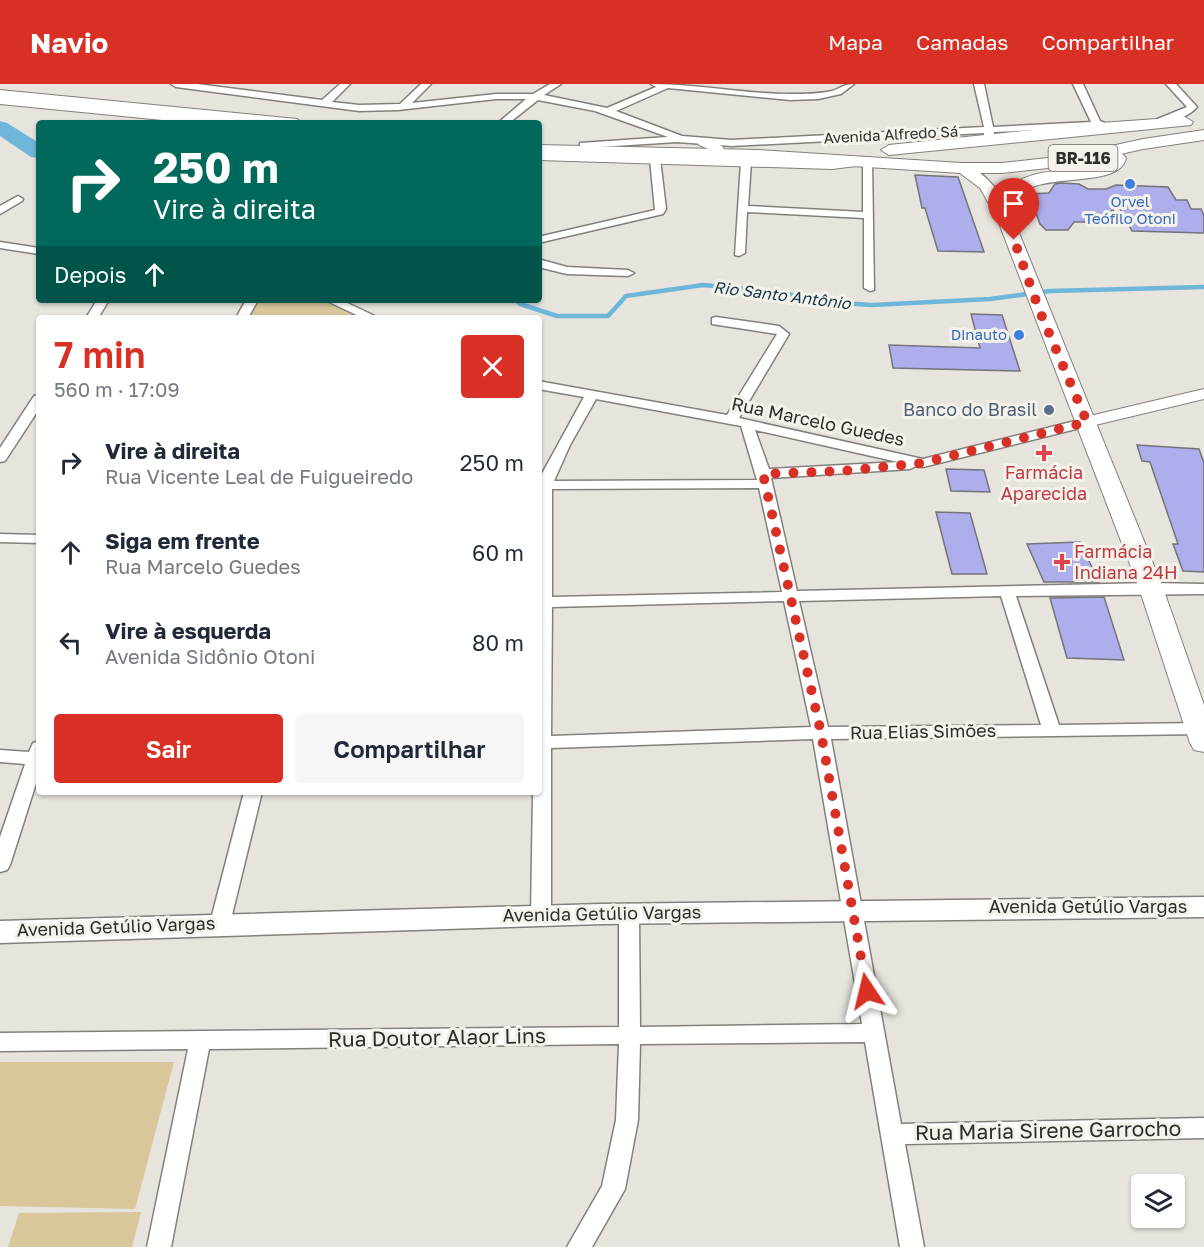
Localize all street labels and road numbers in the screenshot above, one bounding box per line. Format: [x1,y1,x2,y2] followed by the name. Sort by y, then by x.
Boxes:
[823,121,959,147] street label: Avenida Alfredo Sá
[1048,145,1118,171] road number: BR-116
[730,392,907,450] street label: Rua Marcelo Guedes
[850,719,996,743] street label: Rua Elias Simões
[989,895,1187,917] street label: Avenida Getúlio Vargas
[502,900,701,926] street label: Avenida Getúlio Vargas
[16,912,216,940] street label: Avenida Getúlio Vargas
[328,1022,546,1052] street label: Rua Doutor Alaor Lins
[915,1115,1181,1145] street label: Rua Maria Sirene Garrocho

